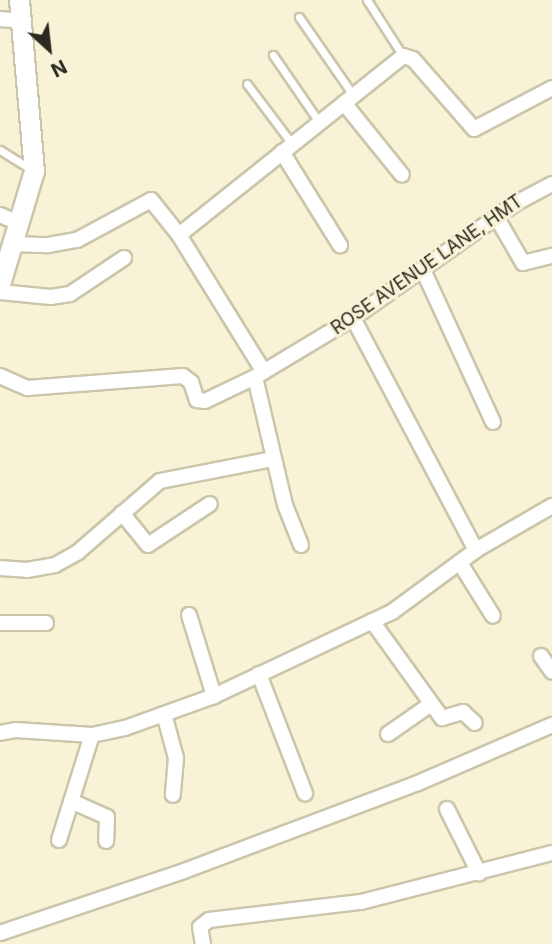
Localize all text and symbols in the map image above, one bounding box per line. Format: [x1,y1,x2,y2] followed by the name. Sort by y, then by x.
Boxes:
[14,14,84,84] north arrow
[47,55,70,82] text: N
[327,191,527,339] street label: ROSE AVENUE LANE, HMT

